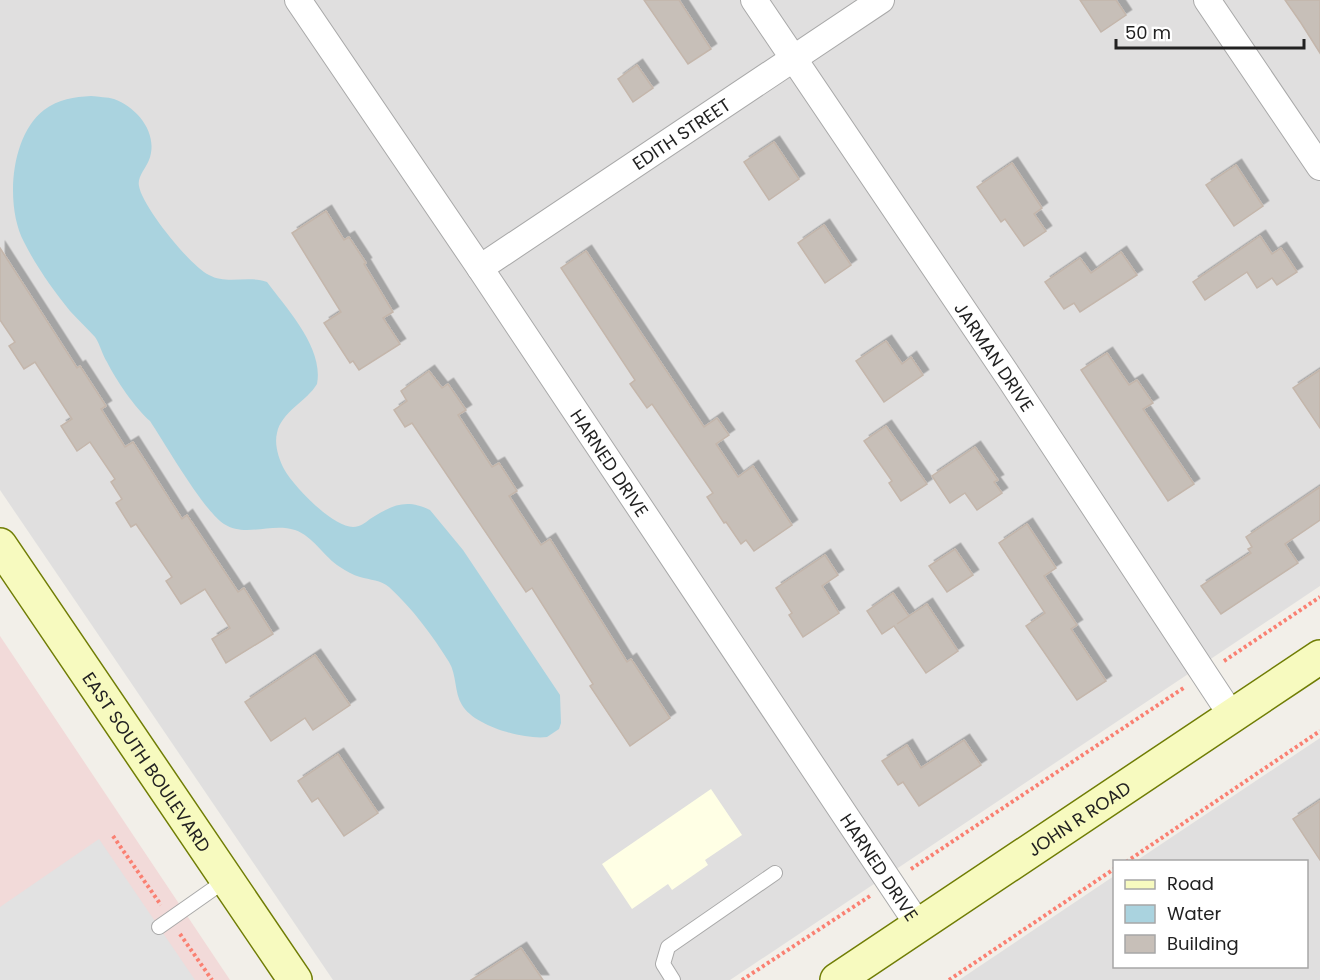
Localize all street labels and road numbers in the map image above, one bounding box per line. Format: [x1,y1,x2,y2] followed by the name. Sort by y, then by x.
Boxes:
[627,92,735,175] street label: EDITH STREET
[949,297,1040,416] street label: JARMAN DRIVE
[565,404,655,521] street label: HARNED DRIVE
[77,667,217,857] street label: EAST SOUTH BOULEVARD
[1022,775,1135,862] street label: JOHN R ROAD
[835,808,925,926] street label: HARNED DRIVE

